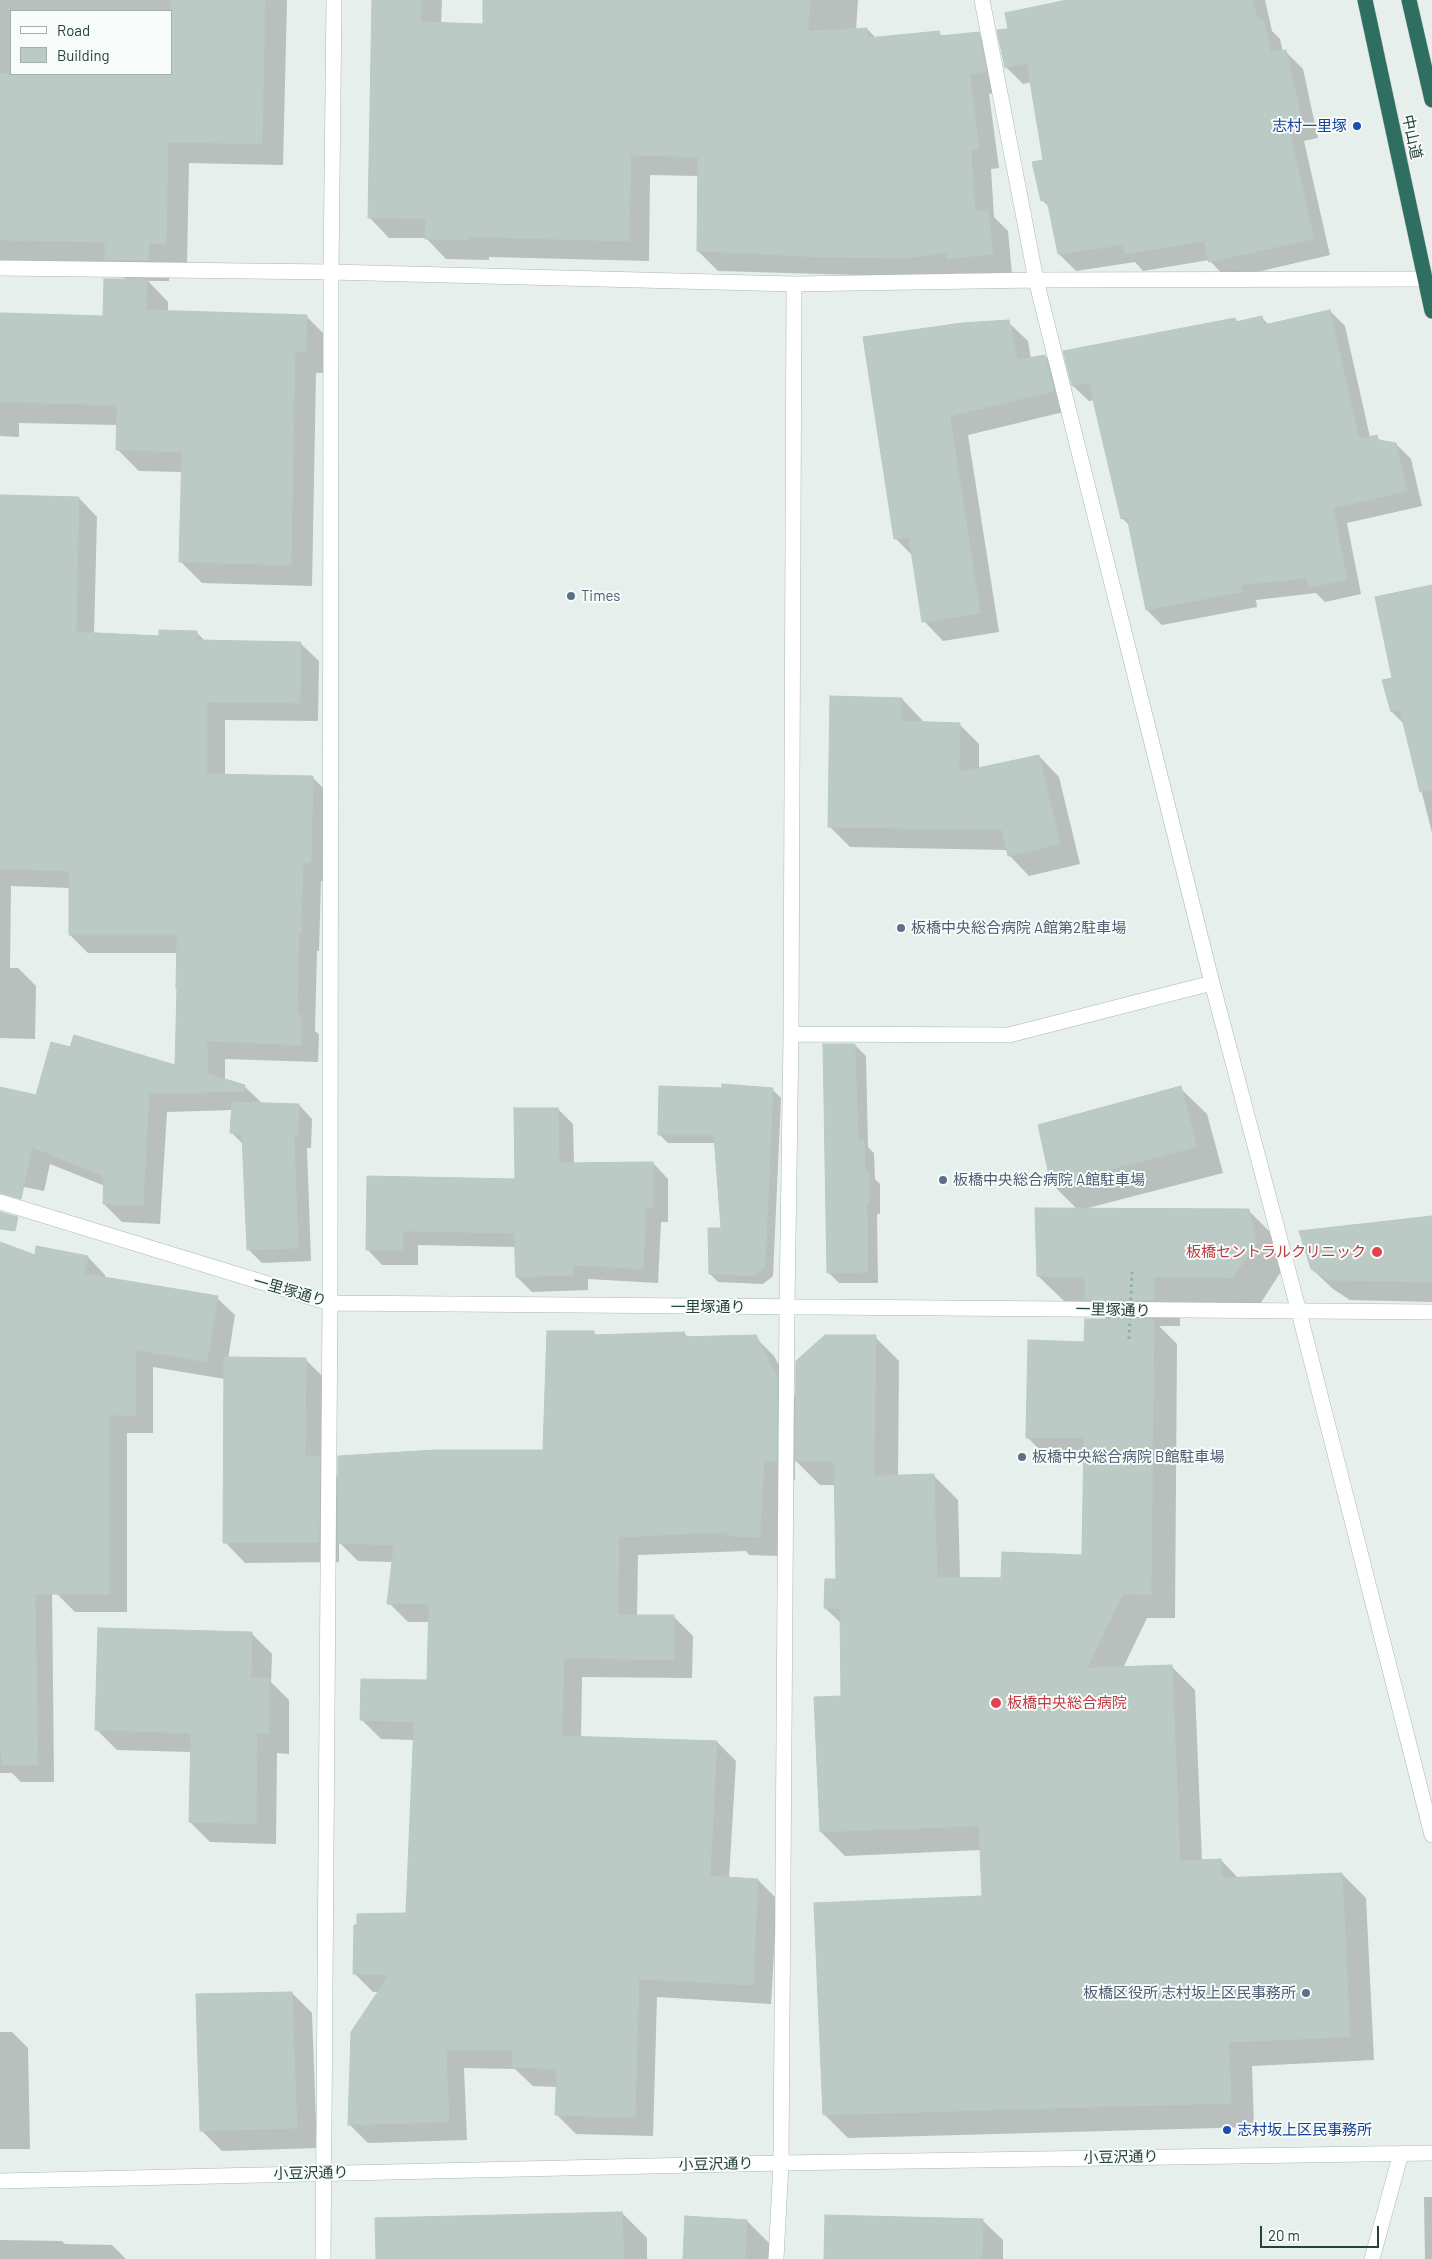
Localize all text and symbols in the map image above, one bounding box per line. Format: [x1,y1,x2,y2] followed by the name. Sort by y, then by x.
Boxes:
[10,10,172,75] legend
[57,21,90,39] text: Road
[57,46,110,64] text: Building
[1399,113,1425,161] street label: 中山道
[1272,117,1347,135] place label: 志村一里塚
[1351,120,1363,132] marker: 志村一里塚
[581,587,621,605] place label: Times
[565,590,577,602] marker: Times
[911,919,1126,937] place label: 板橋中央総合病院 A館第2駐車場
[895,922,907,934] marker: 板橋中央総合病院 A館第2駐車場
[953,1171,1145,1189] place label: 板橋中央総合病院 A館駐車場
[937,1174,949,1186] marker: 板橋中央総合病院 A館駐車場
[1186,1243,1366,1261] place label: 板橋セントラルクリニック
[1370,1245,1384,1259] marker: 板橋セントラルクリニック
[251,1272,329,1310] street label: 一里塚通り
[671,1298,745,1316] street label: 一里塚通り
[1075,1300,1151,1320] street label: 一里塚通り
[1032,1448,1224,1466] place label: 板橋中央総合病院 B館駐車場
[1016,1451,1028,1463] marker: 板橋中央総合病院 B館駐車場
[1007,1694,1127,1712] place label: 板橋中央総合病院
[989,1696,1003,1710] marker: 板橋中央総合病院
[1083,1984,1296,2002] place label: 板橋区役所 志村坂上区民事務所
[1300,1987,1312,1999] marker: 板橋区役所 志村坂上区民事務所
[1237,2121,1372,2139] place label: 志村坂上区民事務所
[1221,2124,1233,2136] marker: 志村坂上区民事務所
[1083,2147,1159,2167] street label: 小豆沢通り
[678,2154,754,2174] street label: 小豆沢通り
[273,2163,349,2183] street label: 小豆沢通り
[1262,2216,1381,2248] scale bar
[1268,2226,1300,2244] text: 20 m

